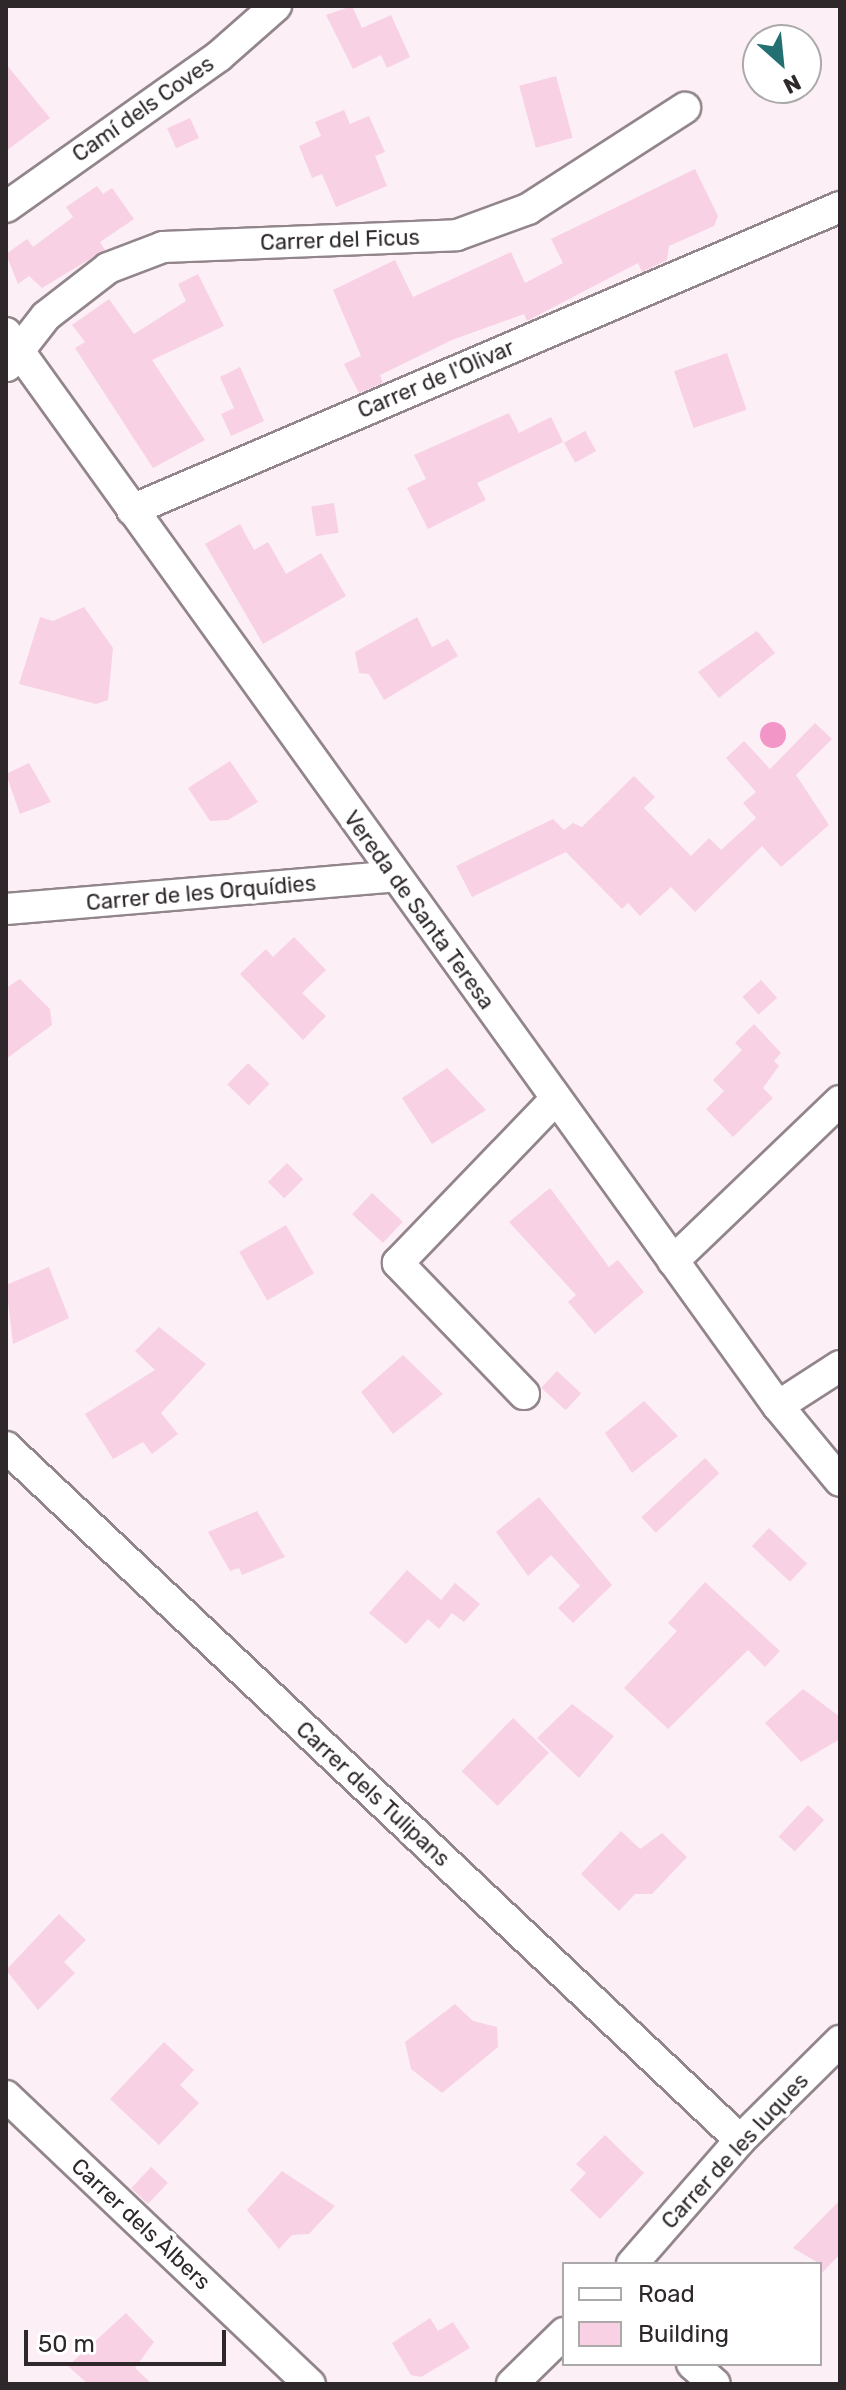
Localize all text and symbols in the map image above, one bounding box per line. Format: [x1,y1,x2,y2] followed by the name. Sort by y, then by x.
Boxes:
[742,24,822,104] north arrow
[67,50,219,168] street label: Camí dels Coves
[779,68,805,100] text: N
[259,224,421,256] street label: Carrer del Ficus
[353,334,519,424] street label: Carrer de l'Olivar
[338,805,500,1015] street label: Vereda de Santa Teresa
[85,870,317,916] street label: Carrer de les Orquídies
[290,1716,456,1872] street label: Carrer dels Tulipans
[656,2068,814,2234] street label: Carrer de les Iuques
[66,2152,216,2296] street label: Carrer dels Àlbers
[562,2262,822,2366] legend
[638,2280,695,2308] text: Road
[28,2314,230,2364] scale bar
[638,2320,729,2348] text: Building
[38,2330,95,2358] text: 50 m

